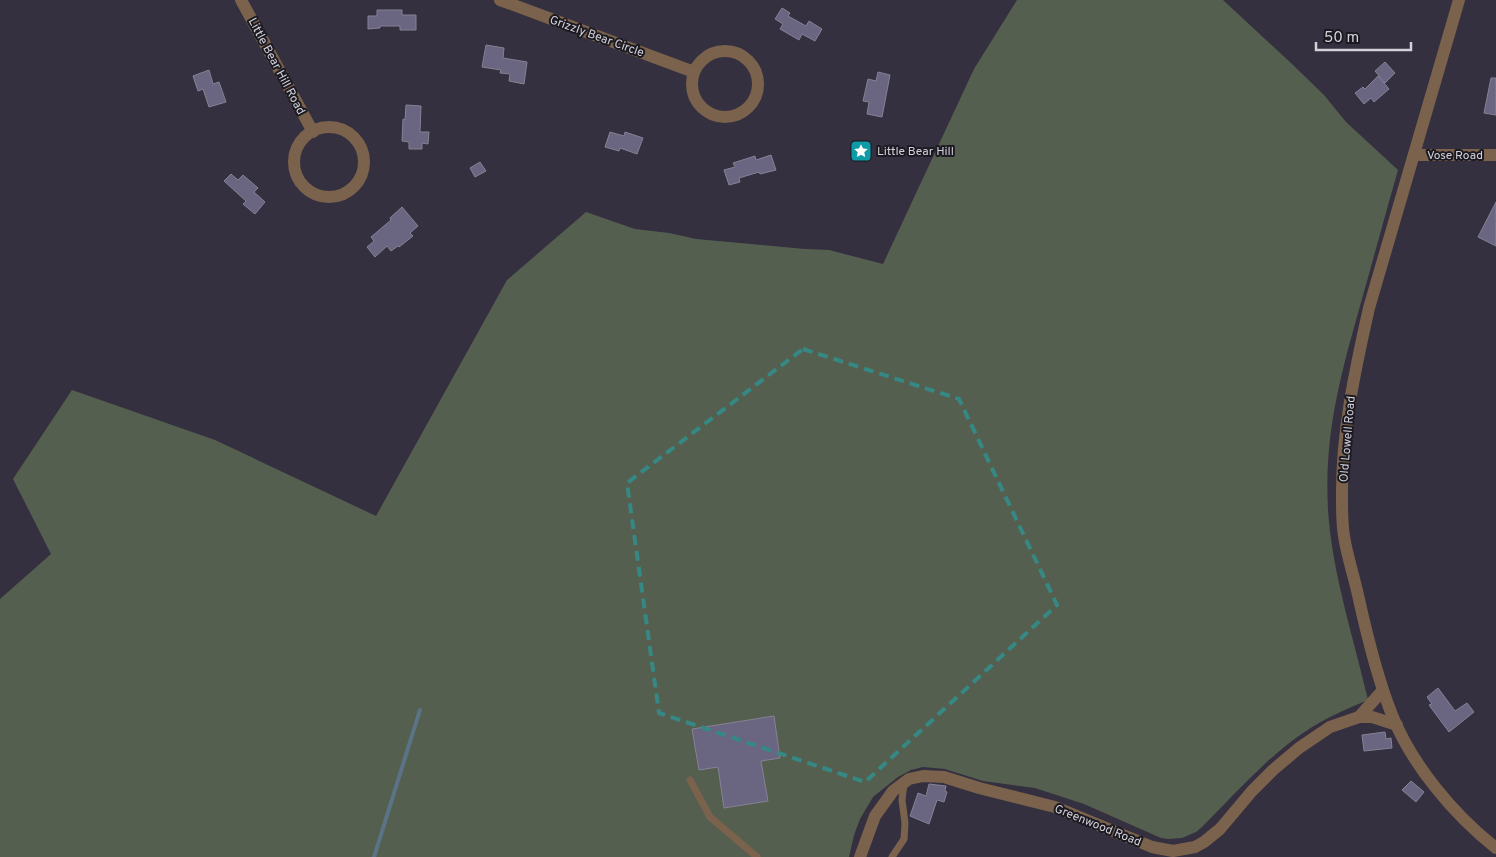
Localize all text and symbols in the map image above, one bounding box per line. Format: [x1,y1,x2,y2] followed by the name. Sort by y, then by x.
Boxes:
[547,12,646,61] street label: Grizzly Bear Circle
[244,15,308,118] street label: Little Bear Hill Road
[1316,20,1411,52] scale bar
[1324,29,1359,48] text: 50 m
[849,139,873,163] place icon: Little Bear Hill
[877,144,954,160] place label: Little Bear Hill
[1427,148,1483,164] street label: Vose Road
[1336,395,1360,483] street label: Old Lowell Road
[1052,801,1143,851] street label: Greenwood Road

